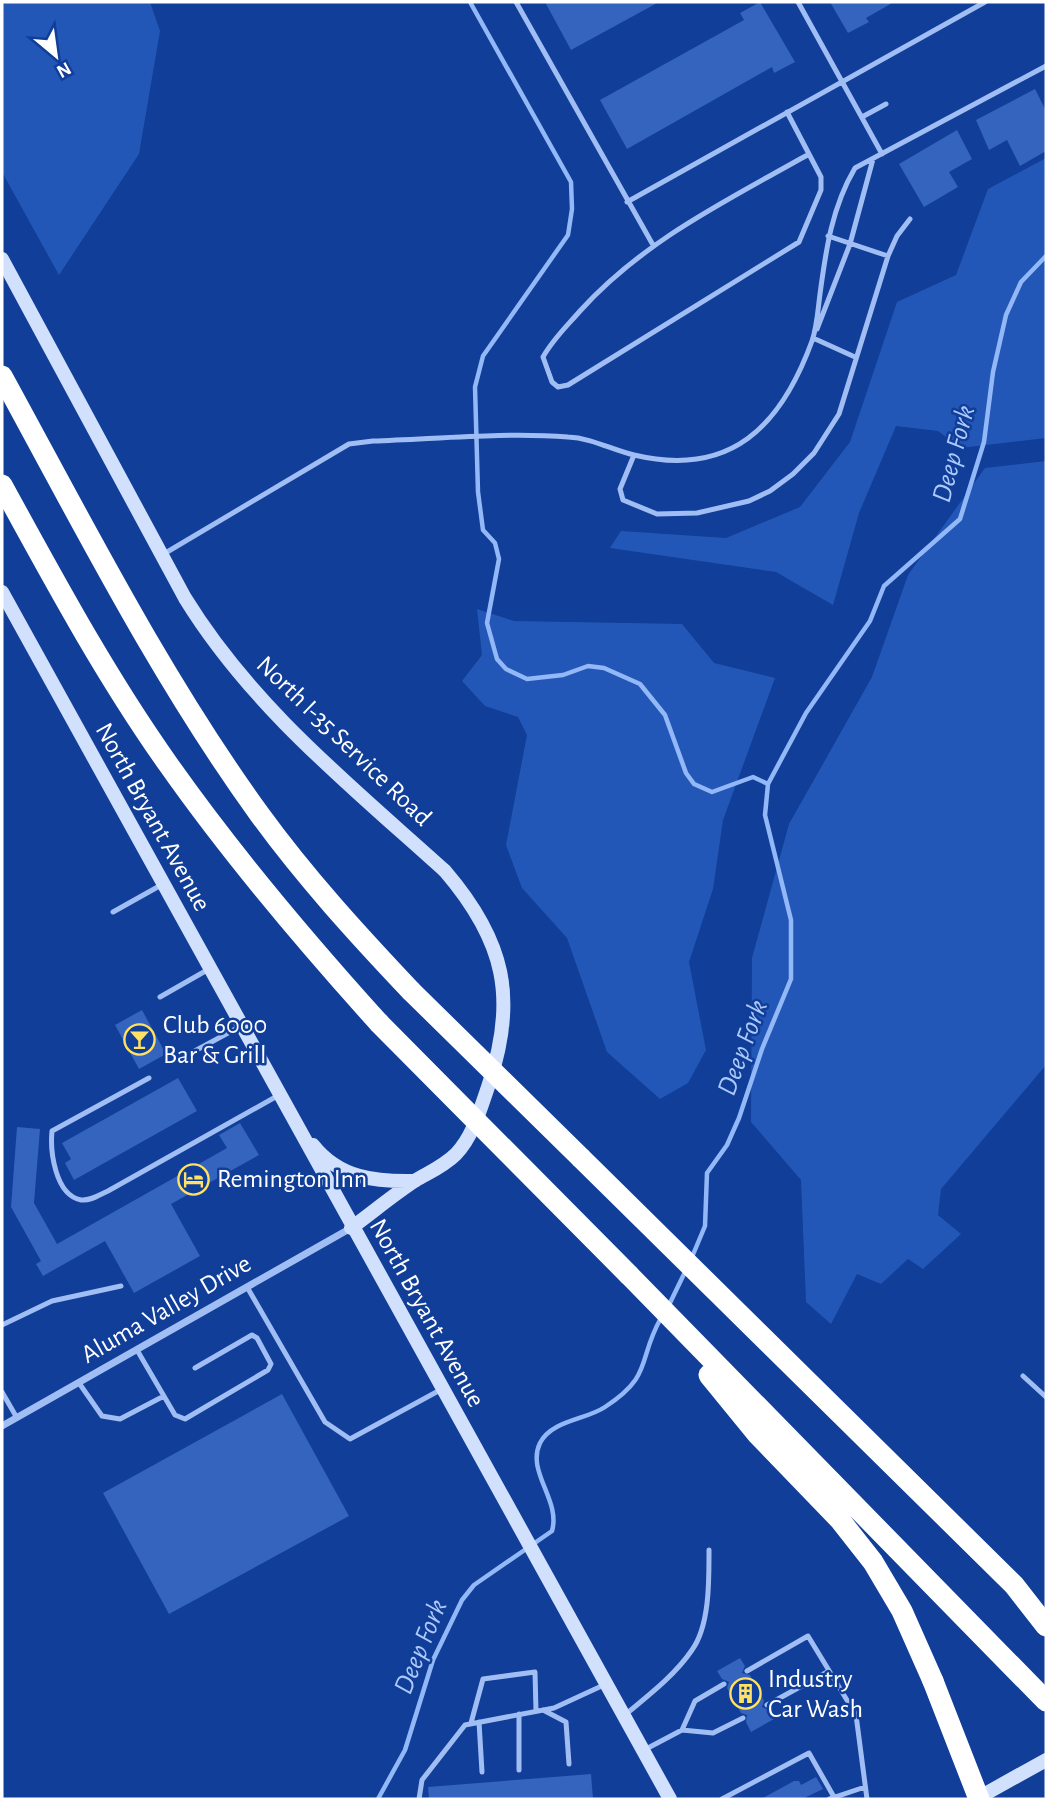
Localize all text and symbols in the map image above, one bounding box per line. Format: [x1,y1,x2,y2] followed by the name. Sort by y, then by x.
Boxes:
[21,21,91,91] north arrow
[53,58,74,81] text: N
[928,402,980,505] water label: Deep Fork
[252,651,436,831] street label: North I-35 Service Road
[91,718,215,916] street label: North Bryant Avenue
[713,997,773,1099] water label: Deep Fork
[163,1012,267,1068] place label: Club 6000 Bar & Grill
[123,1023,157,1057] bar icon: Club 6000 Bar & Grill
[177,1162,211,1196] hotel icon: Remington Inn
[217,1166,367,1192] place label: Remington Inn
[365,1214,489,1412] street label: North Bryant Avenue
[77,1250,255,1368] street label: Aluma Valley Drive
[389,1596,453,1698] water label: Deep Fork
[768,1666,863,1722] place label: Industry Car Wash
[728,1677,762,1711] building icon: Industry Car Wash

